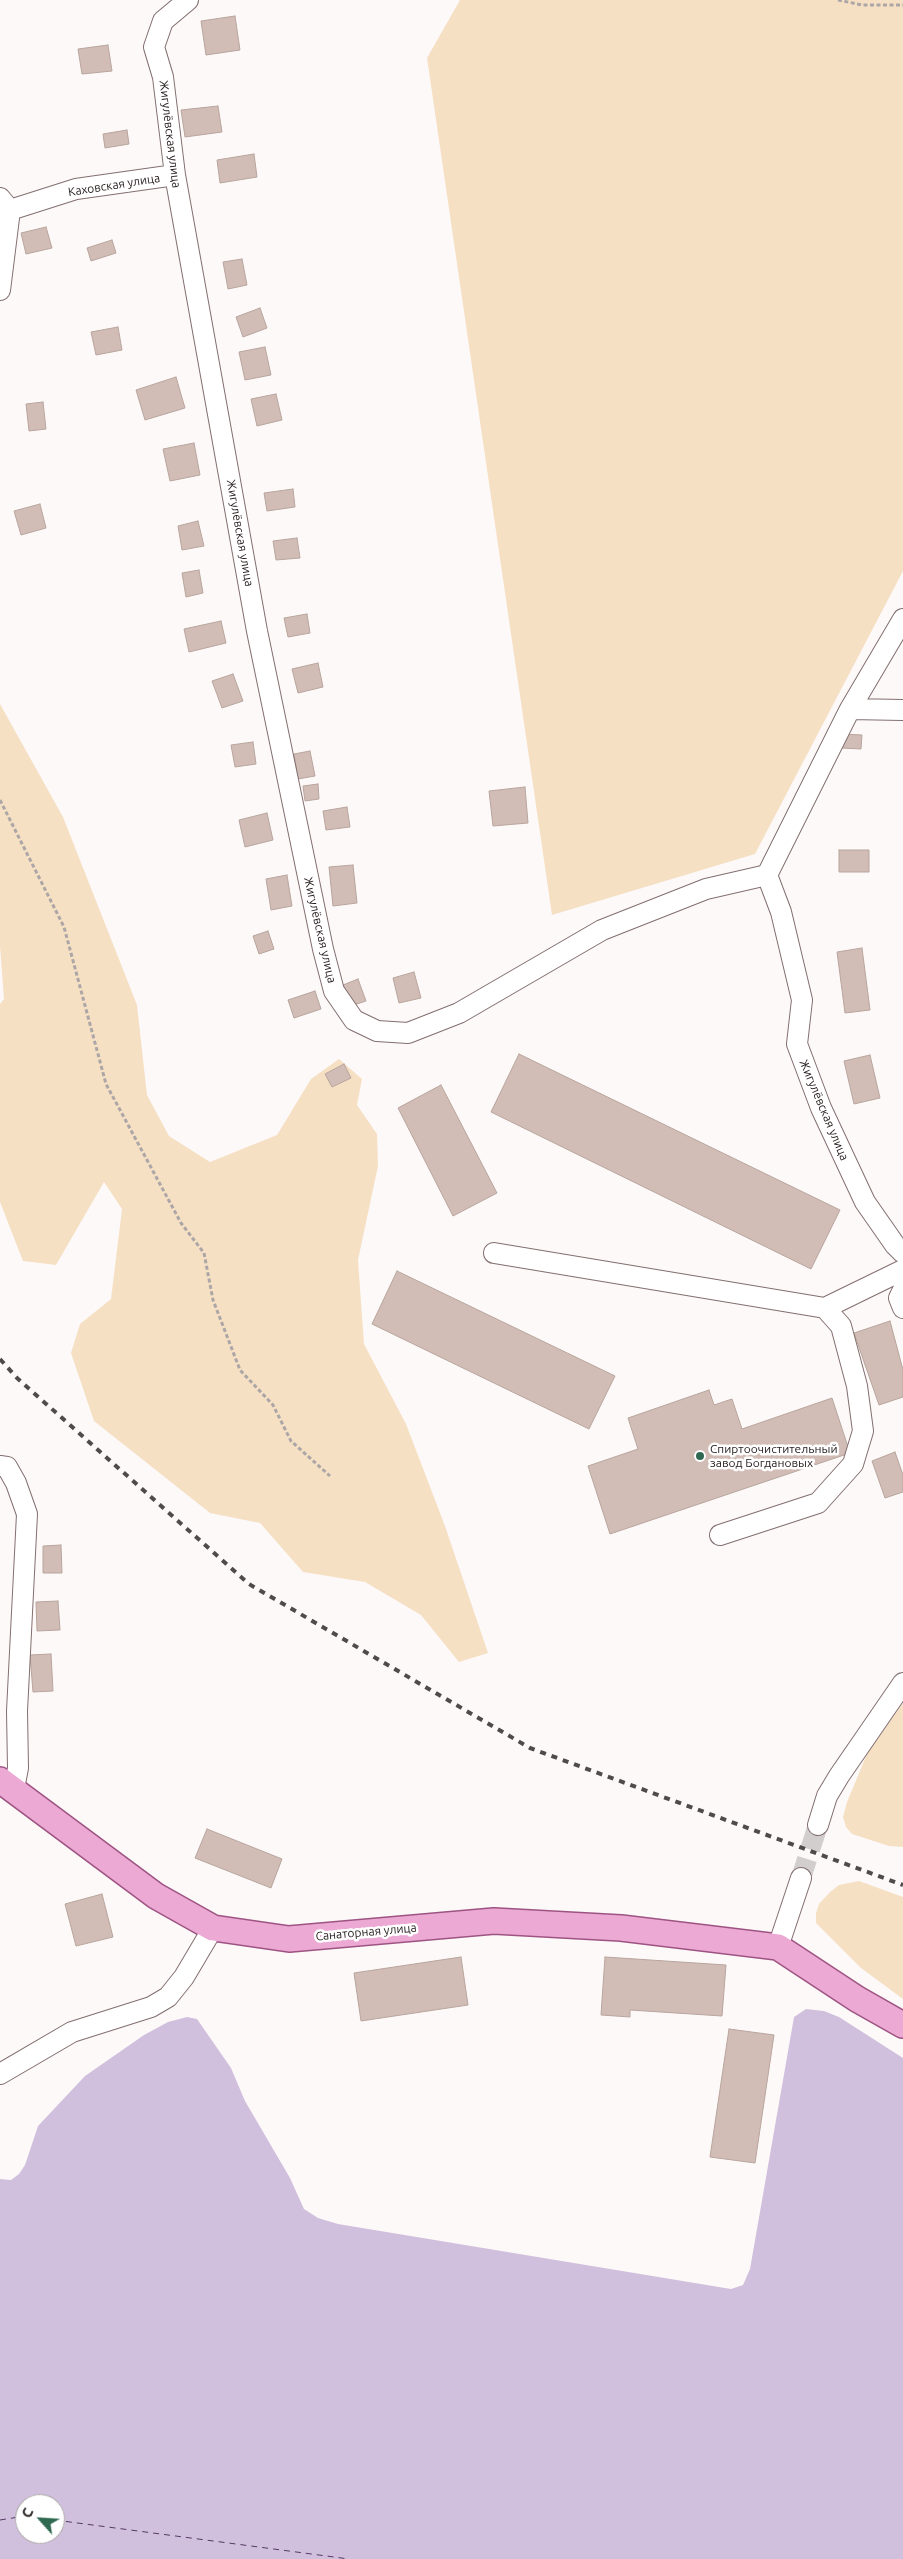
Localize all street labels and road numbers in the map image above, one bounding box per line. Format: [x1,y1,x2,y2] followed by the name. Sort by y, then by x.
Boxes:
[156,79,184,189] street label: Жигулёвская улица
[67,171,161,199] street label: Каховская улица
[224,478,256,588] street label: Жигулёвская улица
[301,876,339,984] street label: Жигулёвская улица
[796,1057,852,1163] street label: Жигулёвская улица
[315,1920,417,1944] street label: Санаторная улица

